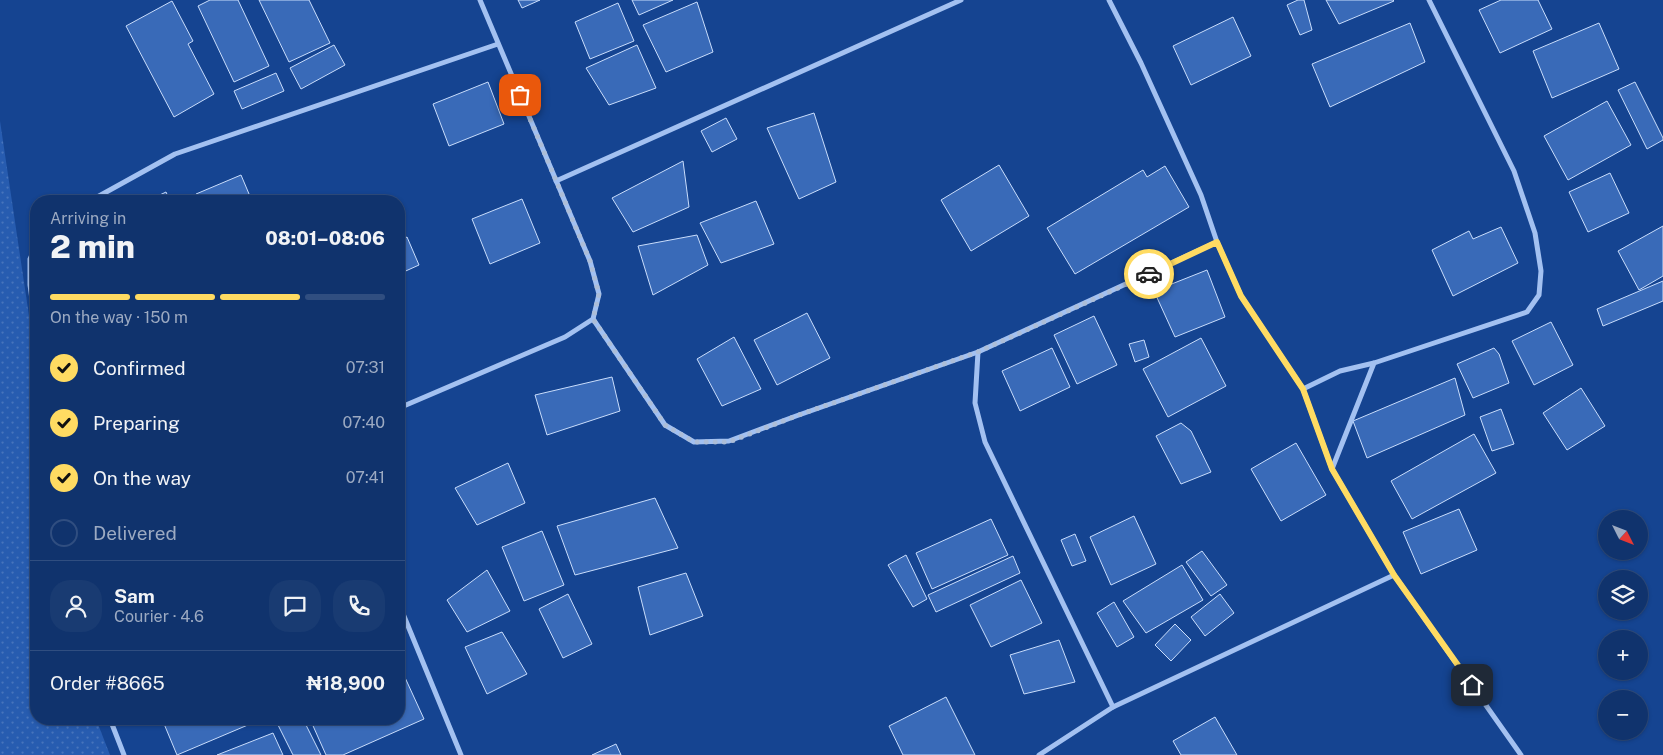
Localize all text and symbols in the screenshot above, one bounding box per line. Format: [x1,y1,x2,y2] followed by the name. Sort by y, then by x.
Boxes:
[499,74,541,116] pin
[506,81,534,109] icon: bag
[50,209,126,228] text: Arriving in
[265,227,385,249] text: 08:01–08:06
[50,228,135,265] text: 2 min
[1124,249,1174,299] courier
[1135,260,1163,288] icon: car
[50,308,188,327] text: On the way · 150 m
[50,354,78,382] icon: check
[93,357,186,379] text: Confirmed
[346,358,385,377] text: 07:31
[50,409,78,437] icon: check
[93,412,180,434] text: Preparing
[343,413,385,432] text: 07:40
[50,464,78,492] icon: check
[93,467,191,489] text: On the way
[346,468,385,487] text: 07:41
[1598,510,1648,560] north arrow
[1598,510,1648,740] map controls
[93,522,177,544] text: Delivered
[1598,570,1648,620] button: layers
[50,580,102,632] button: person
[269,580,321,632] button: chat
[333,580,385,632] button: phone
[114,585,155,607] text: Sam
[114,607,204,626] text: Courier · 4.6
[1598,630,1648,680] button: +
[1451,664,1493,706] pin
[1458,671,1486,699] icon: home
[50,672,165,694] text: Order #8665
[306,672,385,694] text: ₦18,900
[1598,690,1648,740] button: −

